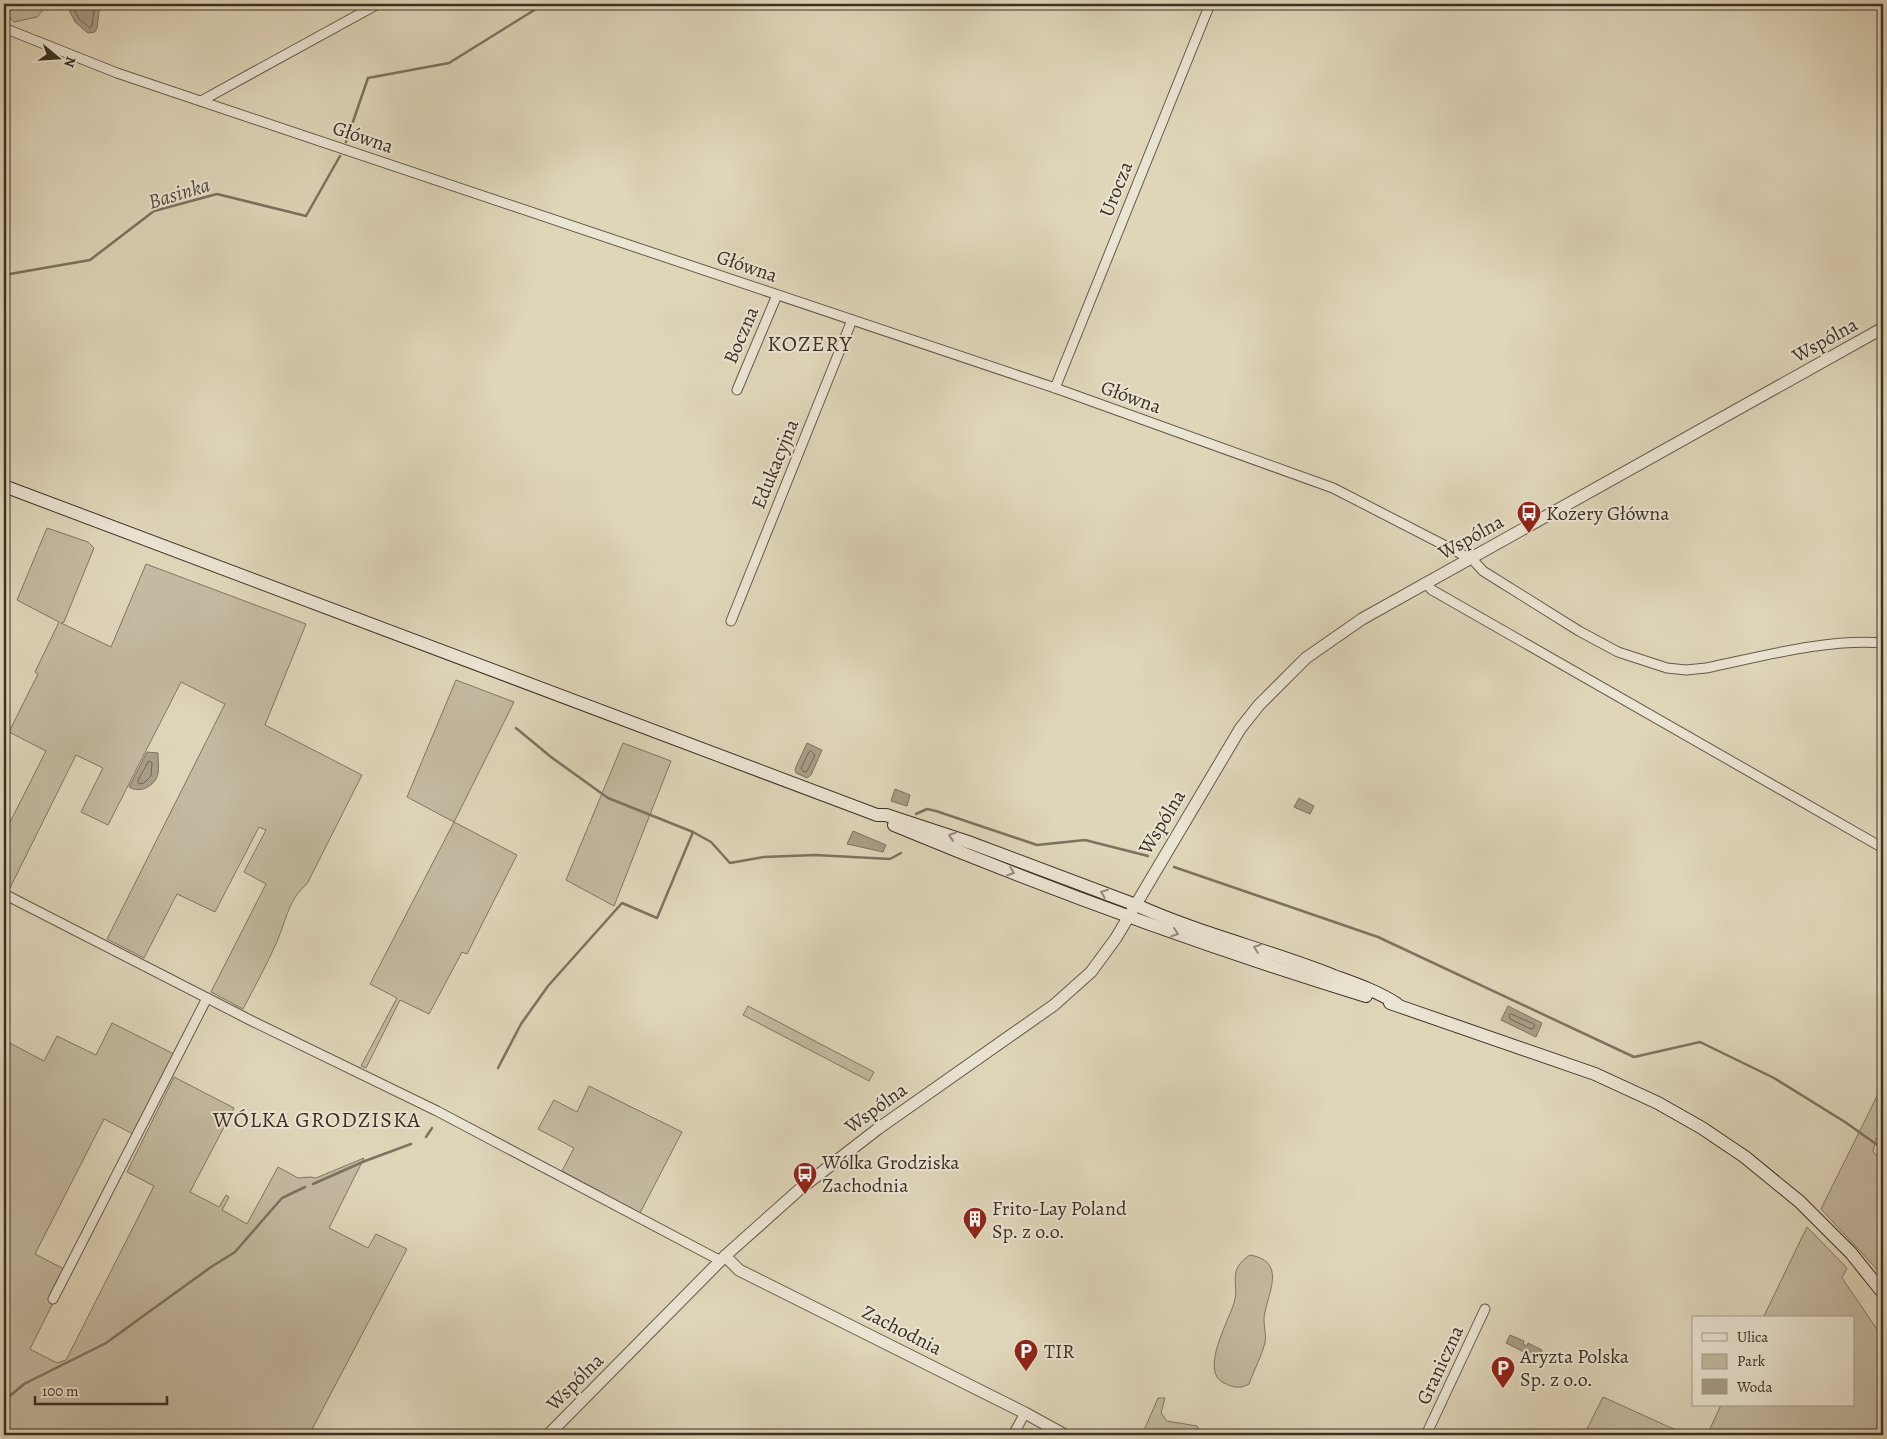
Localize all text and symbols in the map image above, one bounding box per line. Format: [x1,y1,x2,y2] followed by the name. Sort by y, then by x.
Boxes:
[32,32,82,82] north arrow
[59,54,80,70] text: N
[329,114,398,160] street label: Główna
[1093,157,1140,221] street label: Urocza
[145,170,214,216] water label: Basinka
[713,243,782,289] street label: Główna
[717,302,765,368] street label: Boczna
[1787,311,1863,369] street label: Wspólna
[767,329,853,359] district label: KOZERY
[1097,374,1166,421] street label: Główna
[745,415,805,513] street label: Edukacyjna
[1516,500,1542,534] bus stop icon: Kozery Główna
[1546,500,1670,527] place label: Kozery Główna
[1433,508,1509,566] street label: Wspólna
[1132,784,1192,860] street label: Wspólna
[948,832,956,842] one-way arrow
[1006,866,1015,876] one-way arrow
[1100,889,1109,899] one-way arrow
[1170,927,1179,937] one-way arrow
[1253,944,1262,954] one-way arrow
[839,1076,913,1140] street label: Wspólna
[212,1105,421,1135] district label: WÓLKA GRODZISKA
[821,1149,960,1199] place label: Wólka Grodziska Zachodnia
[792,1161,818,1195] bus stop icon: Wólka Grodziska Zachodnia
[992,1195,1127,1245] place label: Frito-Lay Poland Sp. z o.o.
[962,1206,988,1240] building icon: Frito-Lay Poland Sp. z o.o.
[857,1298,947,1362] street label: Zachodnia
[1692,1316,1854,1406] legend
[1410,1320,1470,1409] street label: Graniczna
[1737,1327,1768,1347] text: Ulica
[1013,1338,1039,1372] parking icon: TIR
[1044,1338,1075,1365] place label: TIR
[1519,1343,1630,1393] place label: Aryzta Polska Sp. z o.o.
[540,1347,610,1417] street label: Wspólna
[1737,1351,1766,1371] text: Park
[1490,1355,1516,1389] parking icon: Aryzta Polska Sp. z o.o.
[35,1374,168,1406] scale bar
[1736,1377,1772,1397] text: Woda
[42,1381,79,1401] text: 100 m

